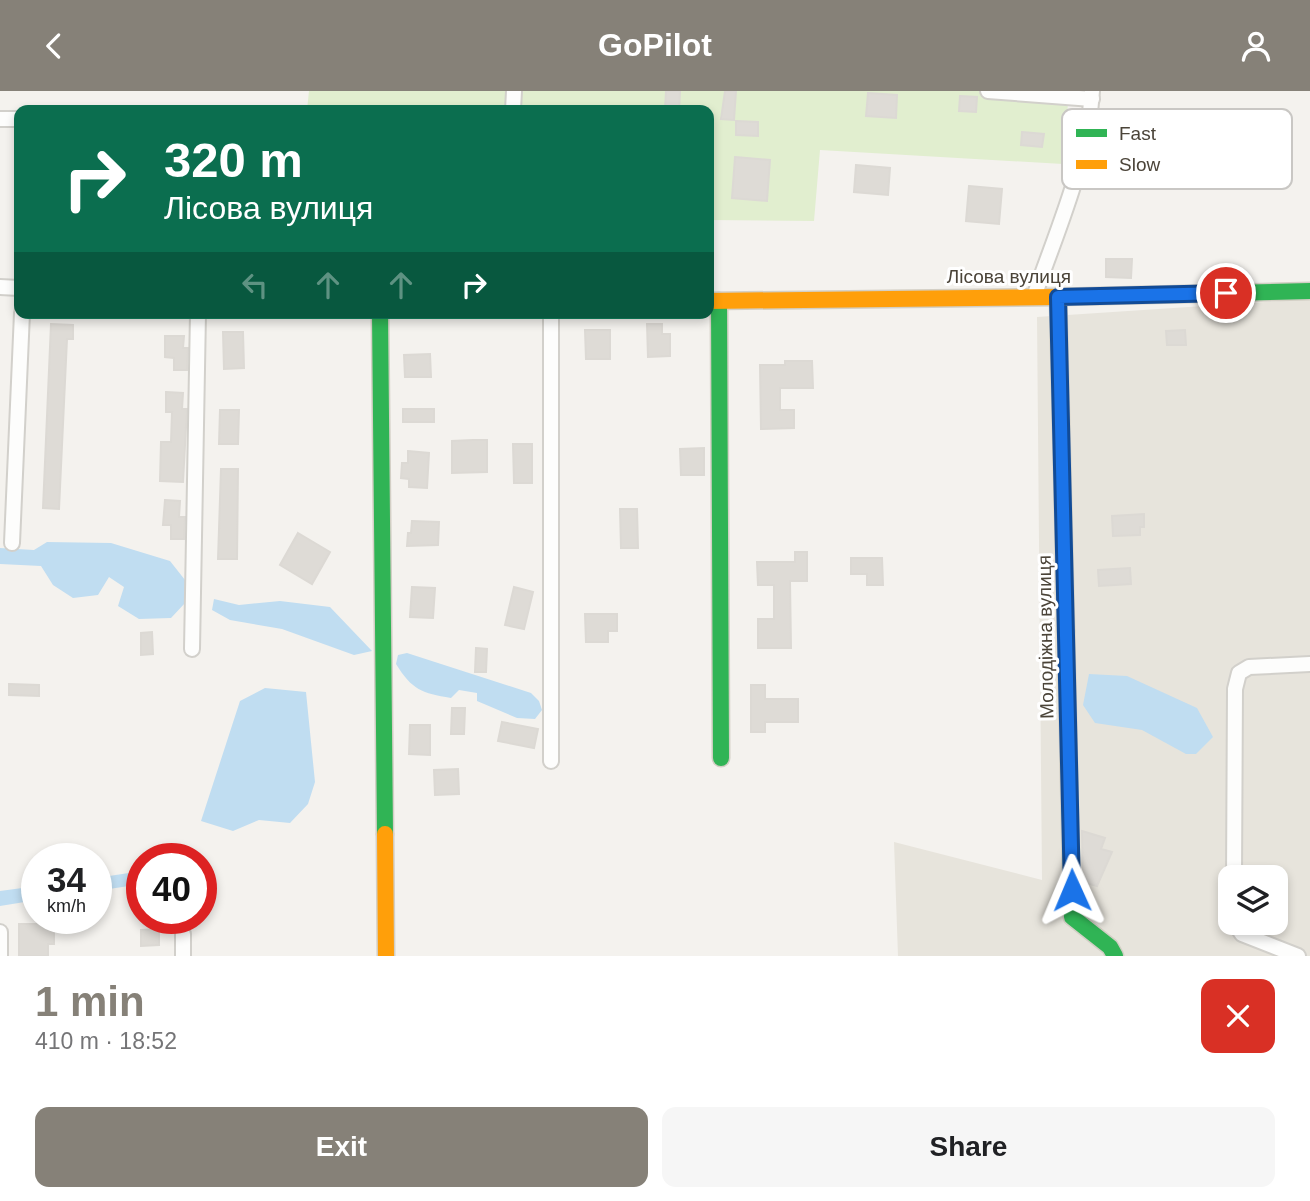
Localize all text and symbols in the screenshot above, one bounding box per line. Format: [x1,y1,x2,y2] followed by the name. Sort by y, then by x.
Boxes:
[35,27,73,65] icon: back
[598,27,712,63] text: GoPilot
[1237,27,1275,65] icon: person
[1062,109,1292,189] legend
[1119,123,1157,144] text: Fast
[49,133,140,224] icon: right
[164,133,303,187] text: 320 m
[1119,154,1160,175] text: Slow
[164,190,373,226] text: Лісова вулиця
[1196,263,1256,323] pin
[236,266,274,304] icon: left
[309,266,347,304] icon: ahead
[382,266,420,304] icon: ahead
[455,266,493,304] icon: right
[947,266,1071,287] street label: Лісова вулиця
[1207,274,1245,312] icon: arrive
[1034,555,1057,719] street label: Молодіжна вулиця
[126,843,217,934] speed limit sign: 40
[1035,853,1109,927] position arrow
[47,860,86,899] text: 34
[1218,865,1288,935] map controls
[1218,865,1288,935] button: layers
[47,896,86,916] text: km/h
[35,978,145,1025] text: 1 min
[1201,979,1275,1053] button: close
[35,1028,177,1054] text: 410 m · 18:52
[35,1107,648,1187] button: Exit
[662,1107,1275,1187] button: Share

